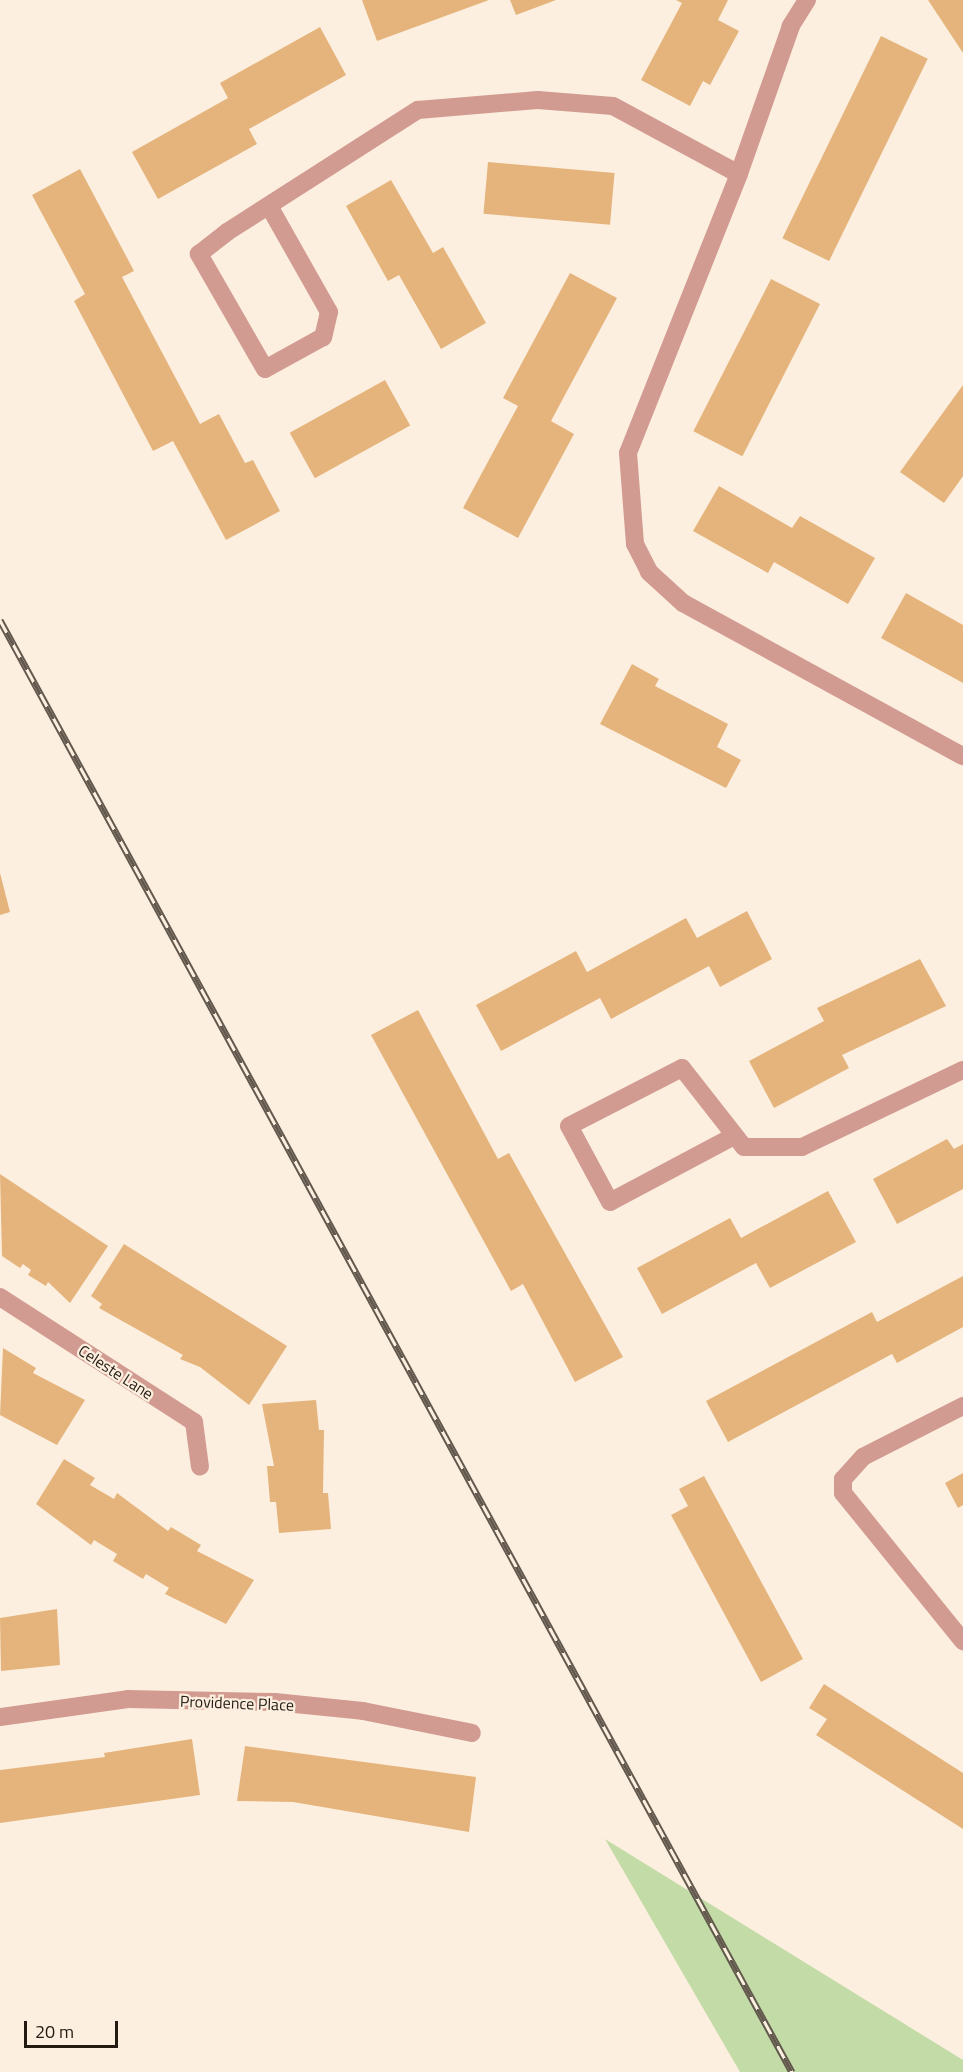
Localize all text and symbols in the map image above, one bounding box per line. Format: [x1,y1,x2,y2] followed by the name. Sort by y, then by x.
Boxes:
[75,1341,157,1403] street label: Celeste Lane
[180,1691,294,1715] street label: Providence Place
[27,2009,122,2047] scale bar
[35,2018,74,2045] text: 20 m

